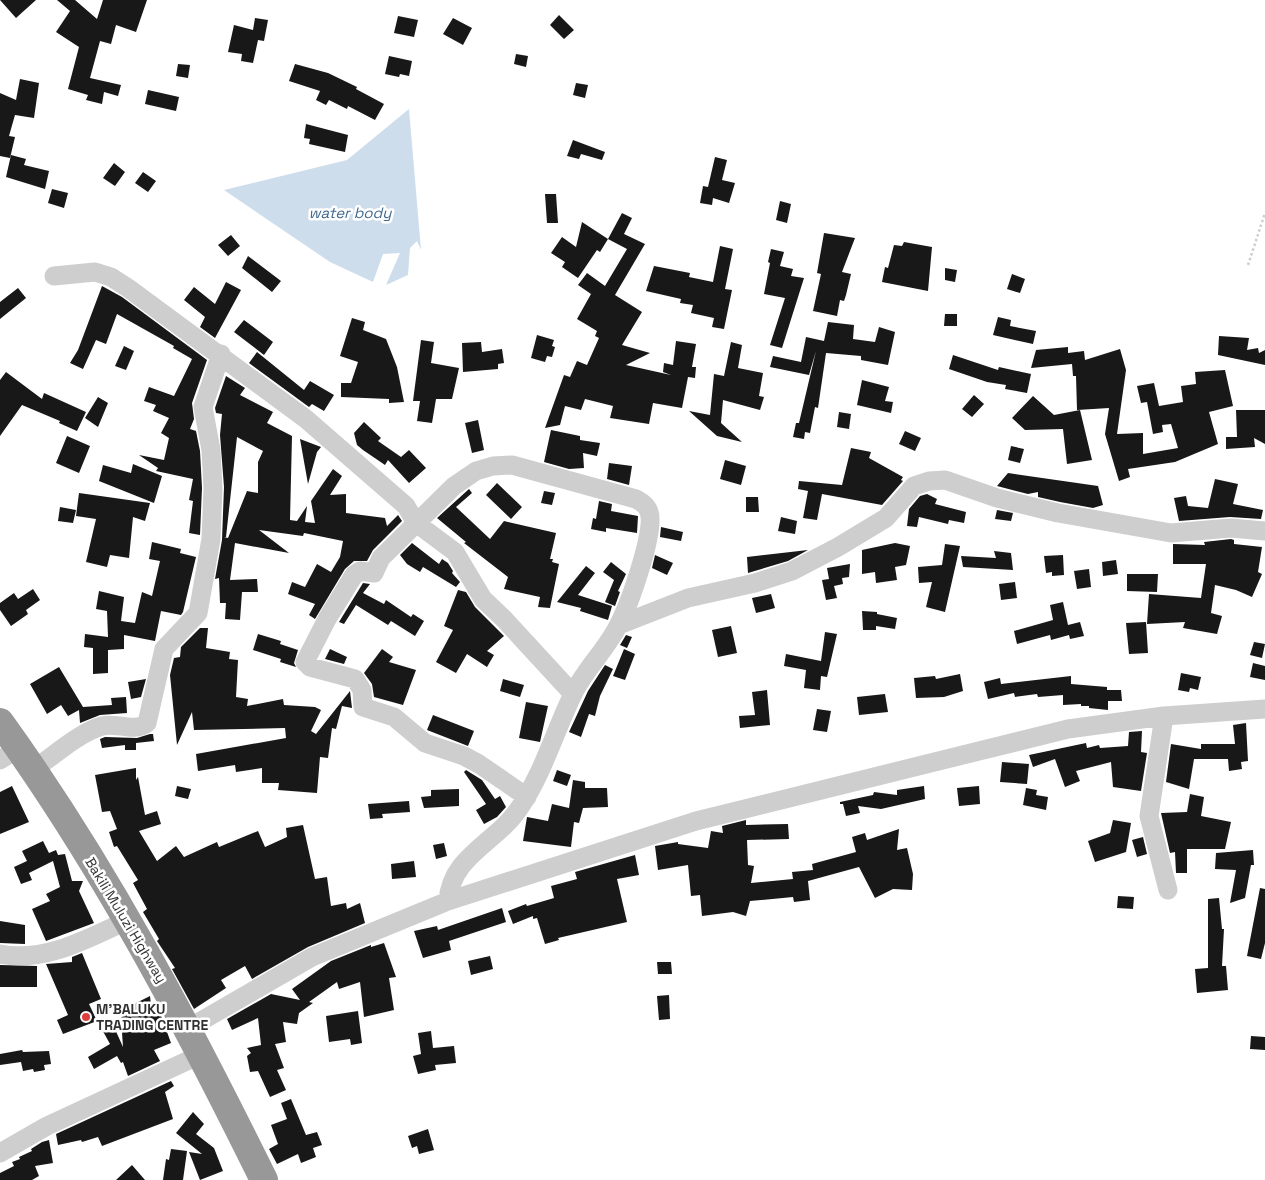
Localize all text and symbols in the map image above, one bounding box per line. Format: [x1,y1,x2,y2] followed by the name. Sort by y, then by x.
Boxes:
[309,203,392,222] water label: water body
[81,854,171,986] street label: Bakili Muluzi Highway
[96,1000,208,1034] place label: M'BALUKU TRADING CENTRE
[80,1011,92,1023] marker: M'BALUKU TRADING CENTRE

